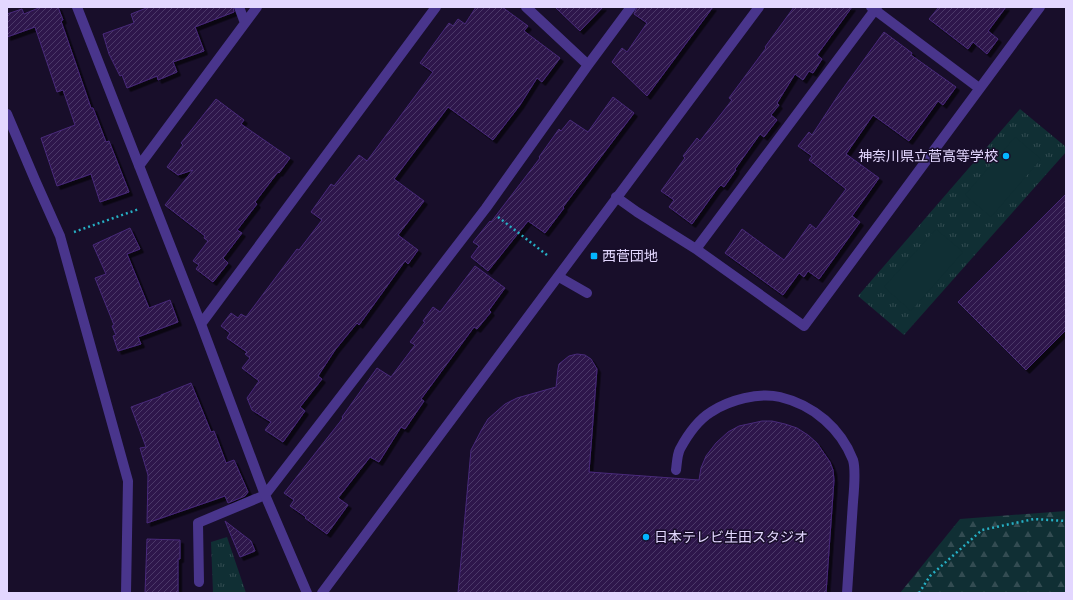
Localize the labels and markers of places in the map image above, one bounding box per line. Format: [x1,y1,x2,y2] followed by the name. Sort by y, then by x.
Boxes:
[858,147,998,165] place label: 神奈川県立菅高等学校
[1001,151,1011,161] marker: 神奈川県立菅高等学校
[602,247,658,265] place label: 西菅団地
[589,251,599,261] marker: 西菅団地
[654,528,808,546] place label: 日本テレビ生田スタジオ
[641,532,651,542] marker: 日本テレビ生田スタジオ

